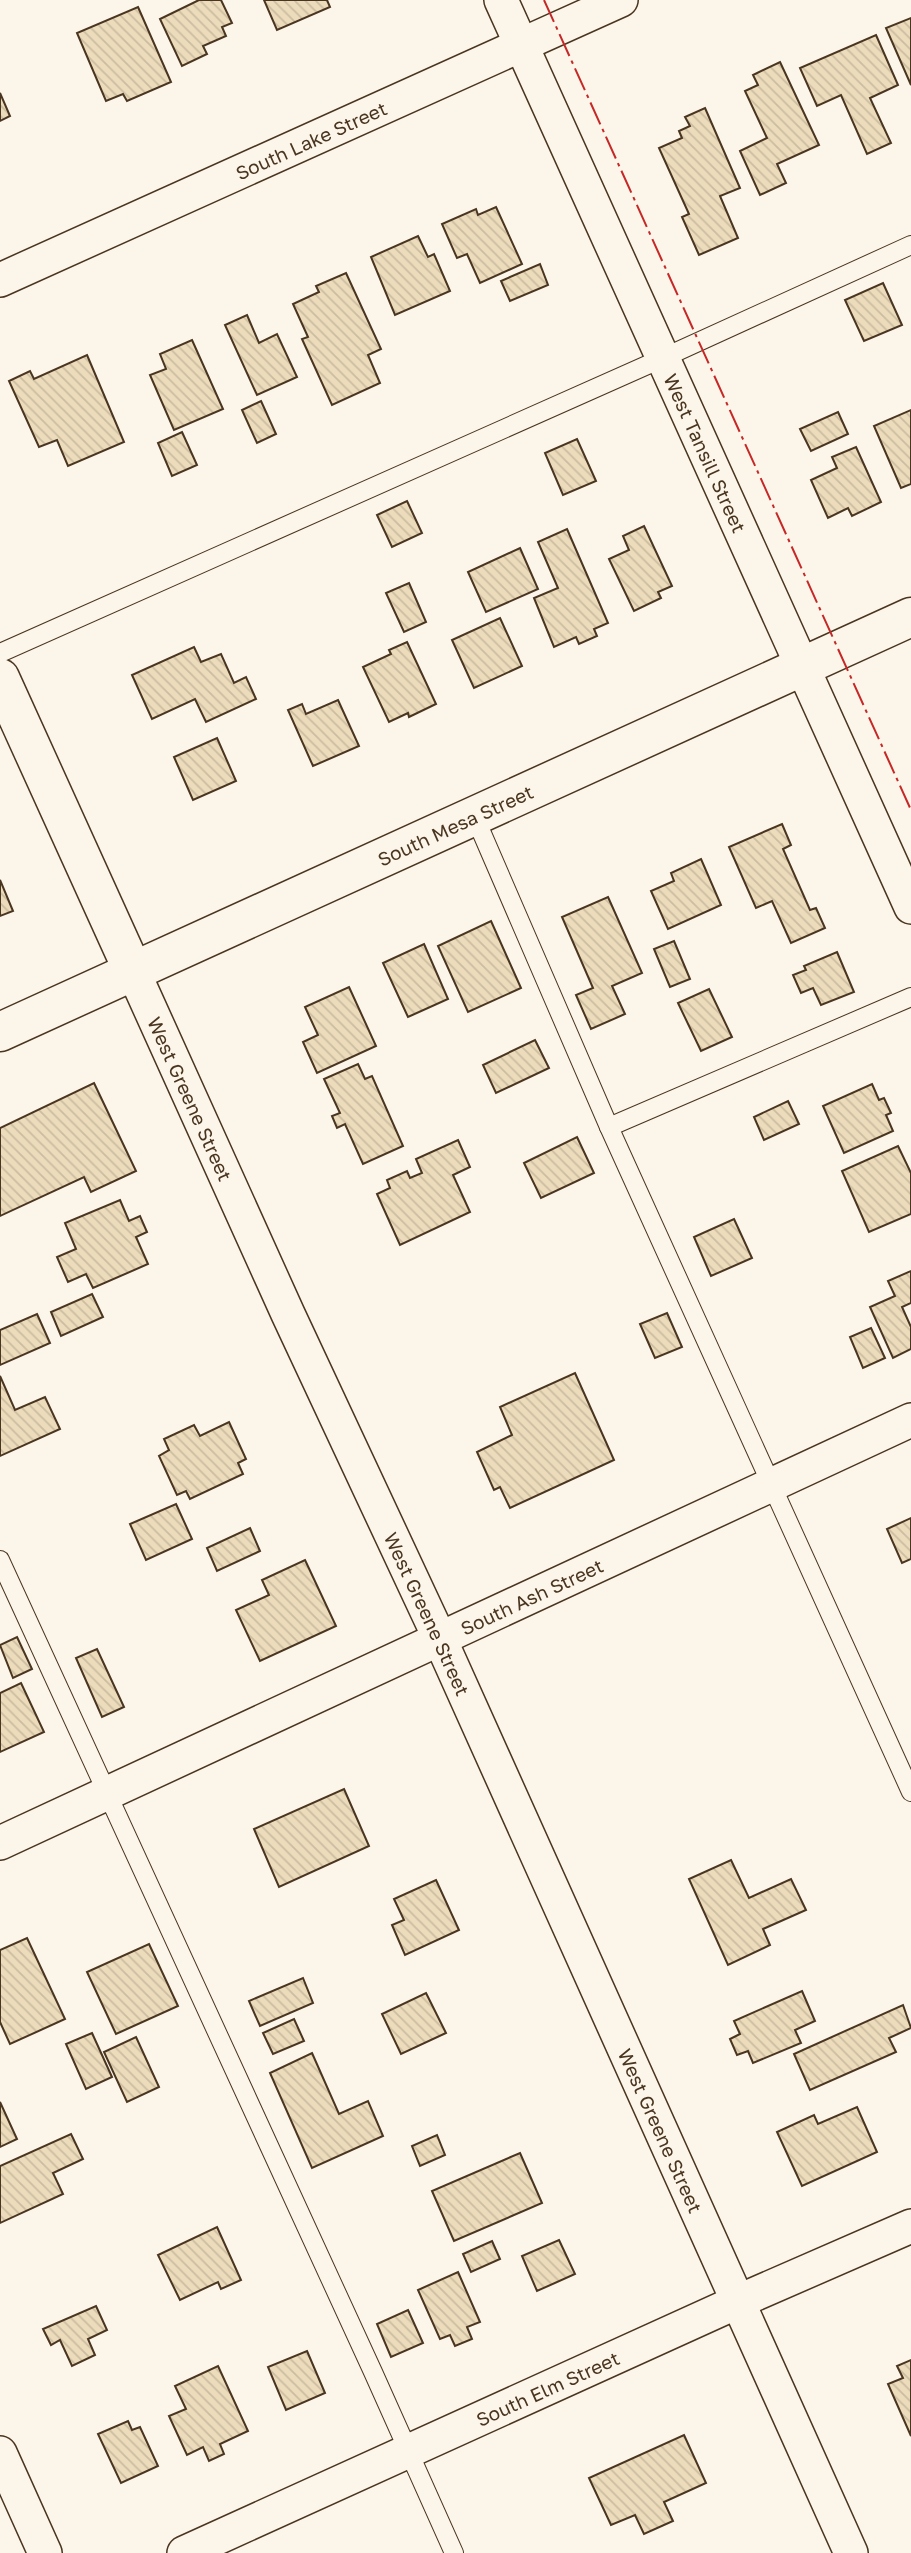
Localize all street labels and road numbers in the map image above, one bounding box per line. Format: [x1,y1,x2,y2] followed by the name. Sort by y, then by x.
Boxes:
[232,96,390,184] street label: South Lake Street
[660,370,752,536] street label: West Tansill Street
[374,779,536,870] street label: South Mesa Street
[144,1013,238,1184] street label: West Greene Street
[380,1528,475,1699] street label: West Greene Street
[457,1553,606,1639] street label: South Ash Street
[614,2045,708,2216] street label: West Greene Street
[472,2346,623,2431] street label: South Elm Street

